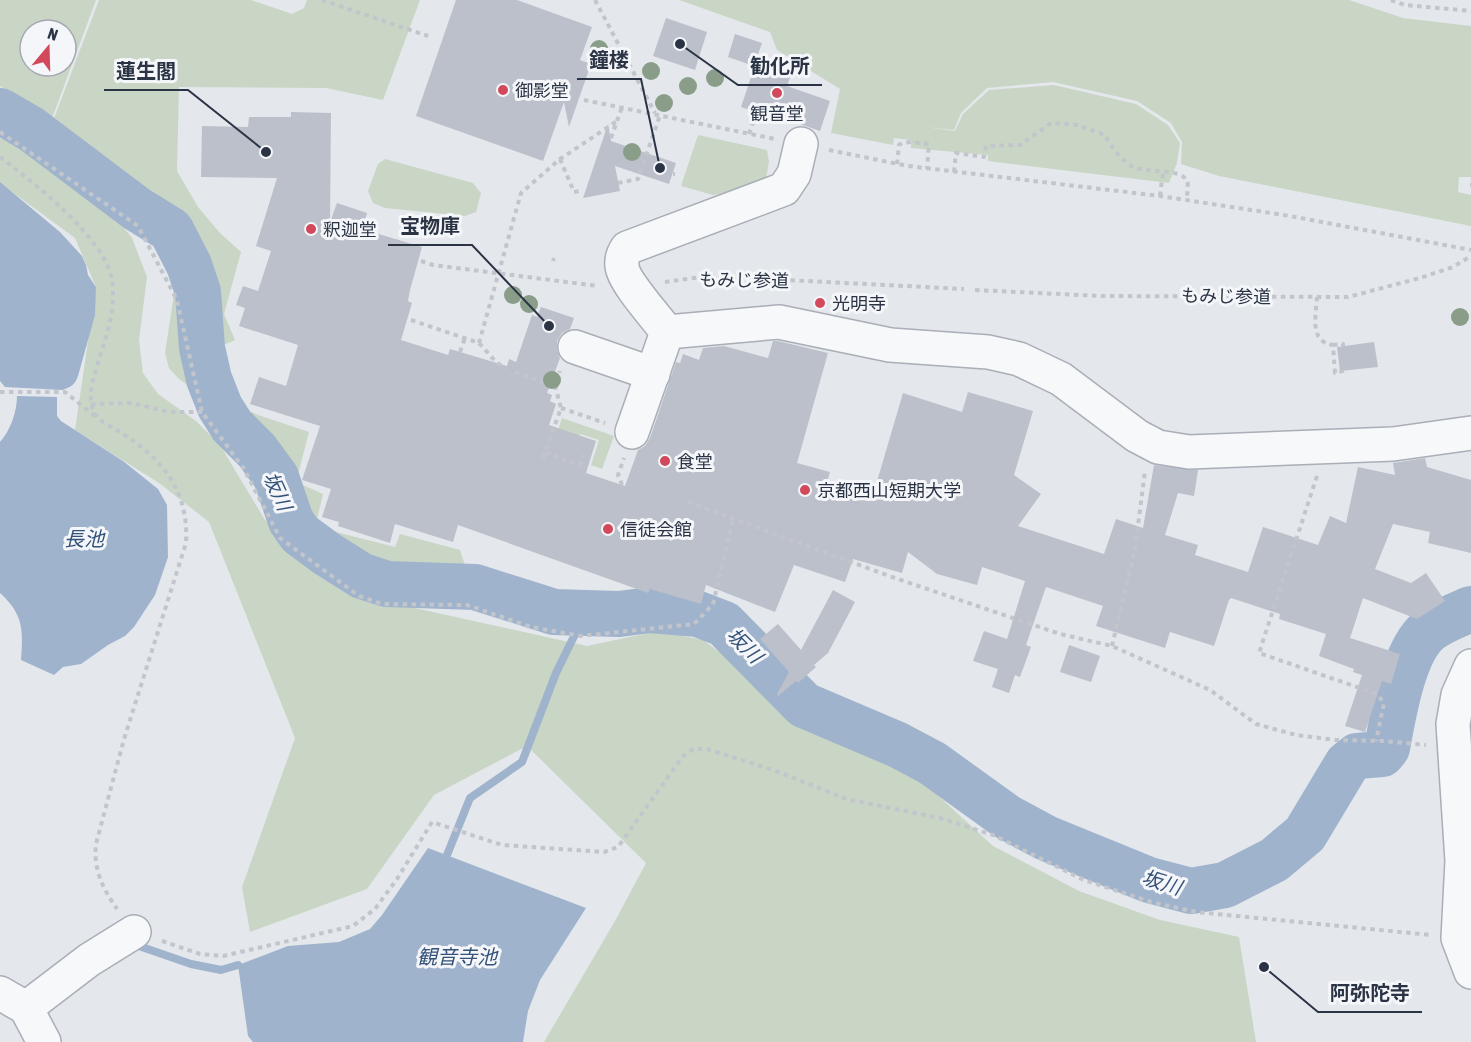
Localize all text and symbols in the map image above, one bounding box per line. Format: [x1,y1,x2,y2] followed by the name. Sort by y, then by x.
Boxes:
[18,18,78,78] north arrow
[45,24,60,44] text: N
[577,41,641,79] callout: 鐘楼
[738,47,822,85] callout: 勧化所
[589,48,629,71] text: 鐘楼
[104,52,188,90] callout: 蓮生閣
[750,54,810,77] text: 勧化所
[116,59,176,82] text: 蓮生閣
[515,80,569,101] place label: 御影堂
[496,83,510,97] marker: 御影堂
[770,86,784,100] marker: 観音堂
[750,103,804,124] place label: 観音堂
[388,207,472,245] callout: 宝物庫
[400,214,460,237] text: 宝物庫
[323,219,377,240] place label: 釈迦堂
[304,222,318,236] marker: 釈迦堂
[699,269,789,291] street label: もみじ参道
[1181,285,1271,307] street label: もみじ参道
[832,293,886,314] place label: 光明寺
[813,296,827,310] marker: 光明寺
[677,451,713,472] place label: 食堂
[658,454,672,468] marker: 食堂
[259,468,297,516] water label: 坂川
[817,480,961,501] place label: 京都西山短期大学
[798,483,812,497] marker: 京都西山短期大学
[620,519,692,540] place label: 信徒会館
[601,522,615,536] marker: 信徒会館
[64,527,106,550] water label: 長池
[723,623,769,669] water label: 坂川
[1140,865,1186,899] water label: 坂川
[417,945,499,968] water label: 観音寺池
[1318,974,1422,1012] callout: 阿弥陀寺
[1330,981,1410,1004] text: 阿弥陀寺

